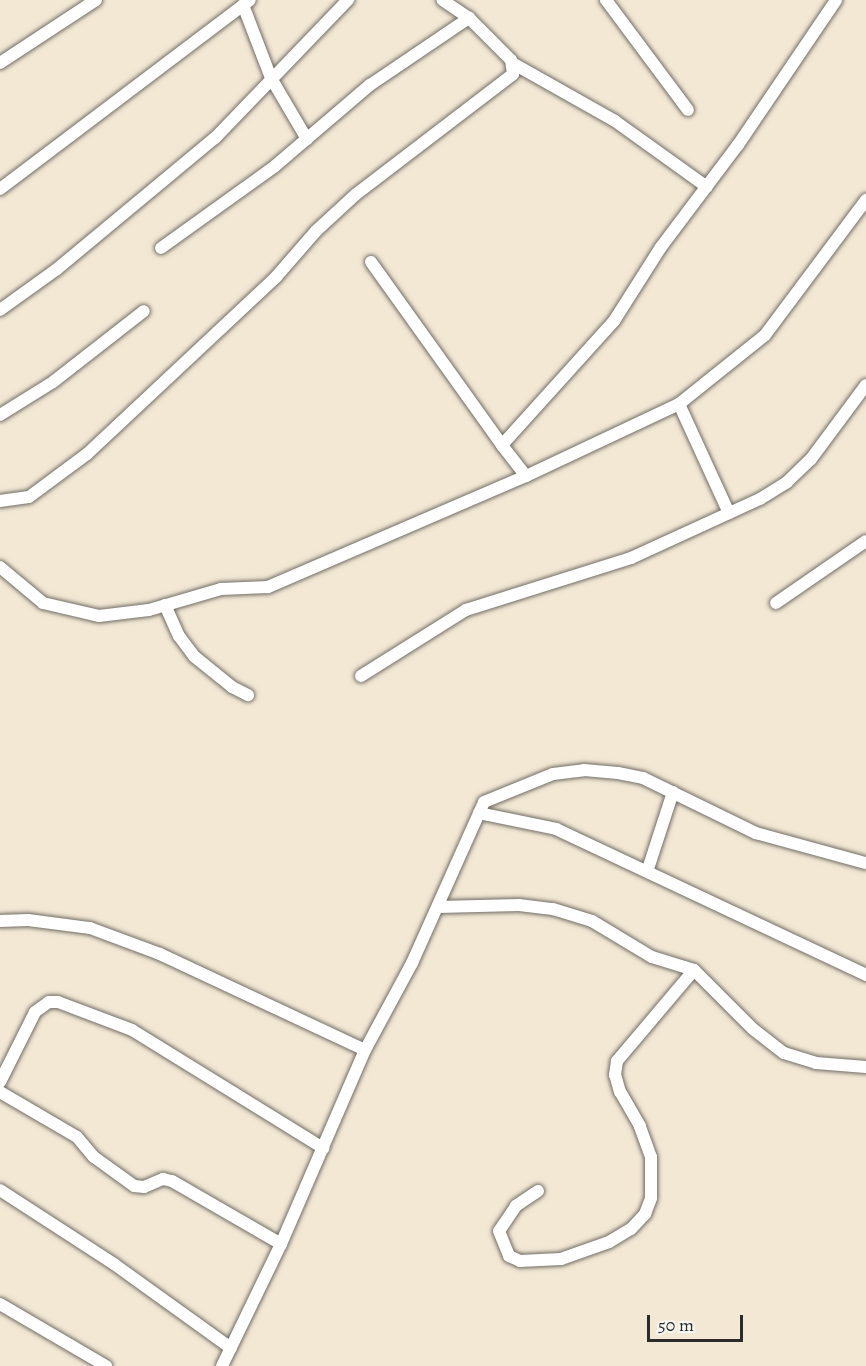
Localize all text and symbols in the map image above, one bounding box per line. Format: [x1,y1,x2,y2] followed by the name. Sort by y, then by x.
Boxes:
[650,1303,746,1341] scale bar
[658,1313,694,1337] text: 50 m

